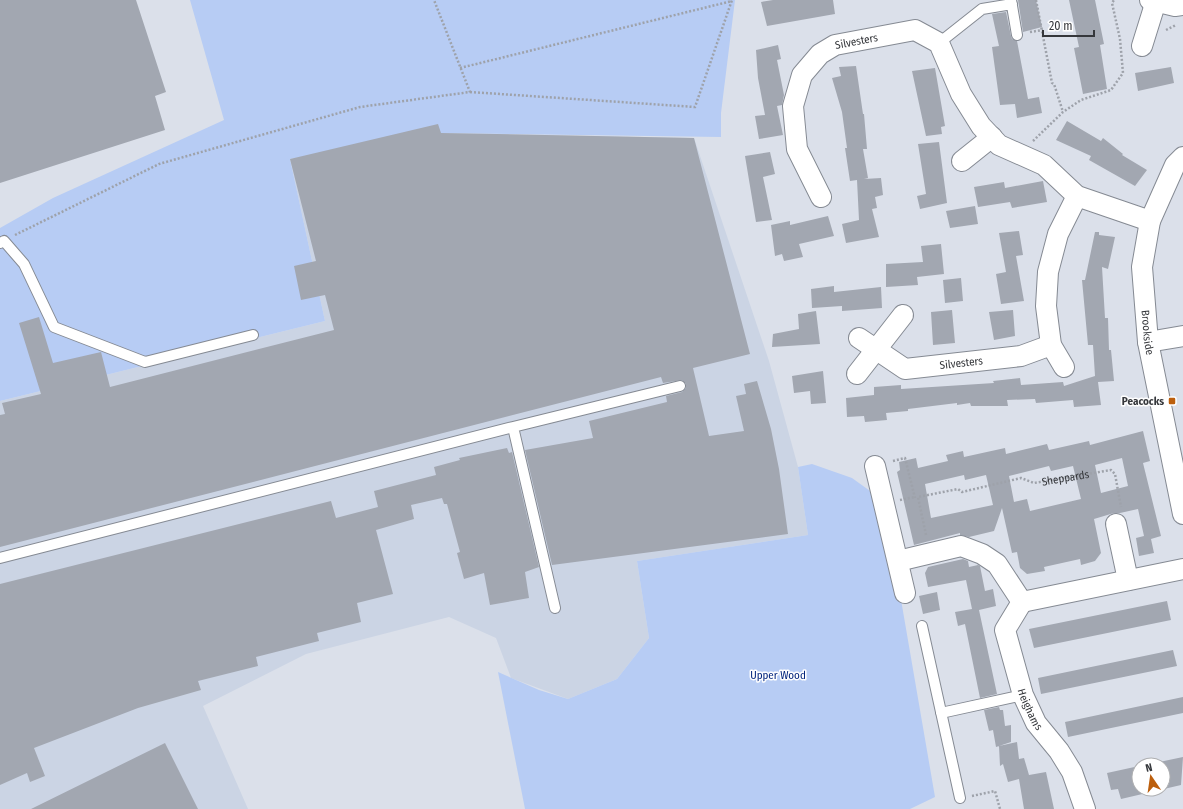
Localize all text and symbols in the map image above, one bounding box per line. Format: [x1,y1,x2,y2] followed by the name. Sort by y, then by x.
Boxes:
[1043,12,1094,38] scale bar
[1049,19,1073,33] text: 20 m
[834,31,879,52] street label: Silvesters
[1138,310,1156,356] street label: Brookside
[939,354,984,372] street label: Silvesters
[1122,395,1164,408] place label: Peacocks
[1167,396,1177,406] marker: Peacocks
[1041,468,1090,489] street label: Sheppards
[750,669,806,682] park label: Upper Wood
[1015,687,1045,733] street label: Heighams
[1131,757,1171,797] north arrow
[1144,761,1154,775] text: N

